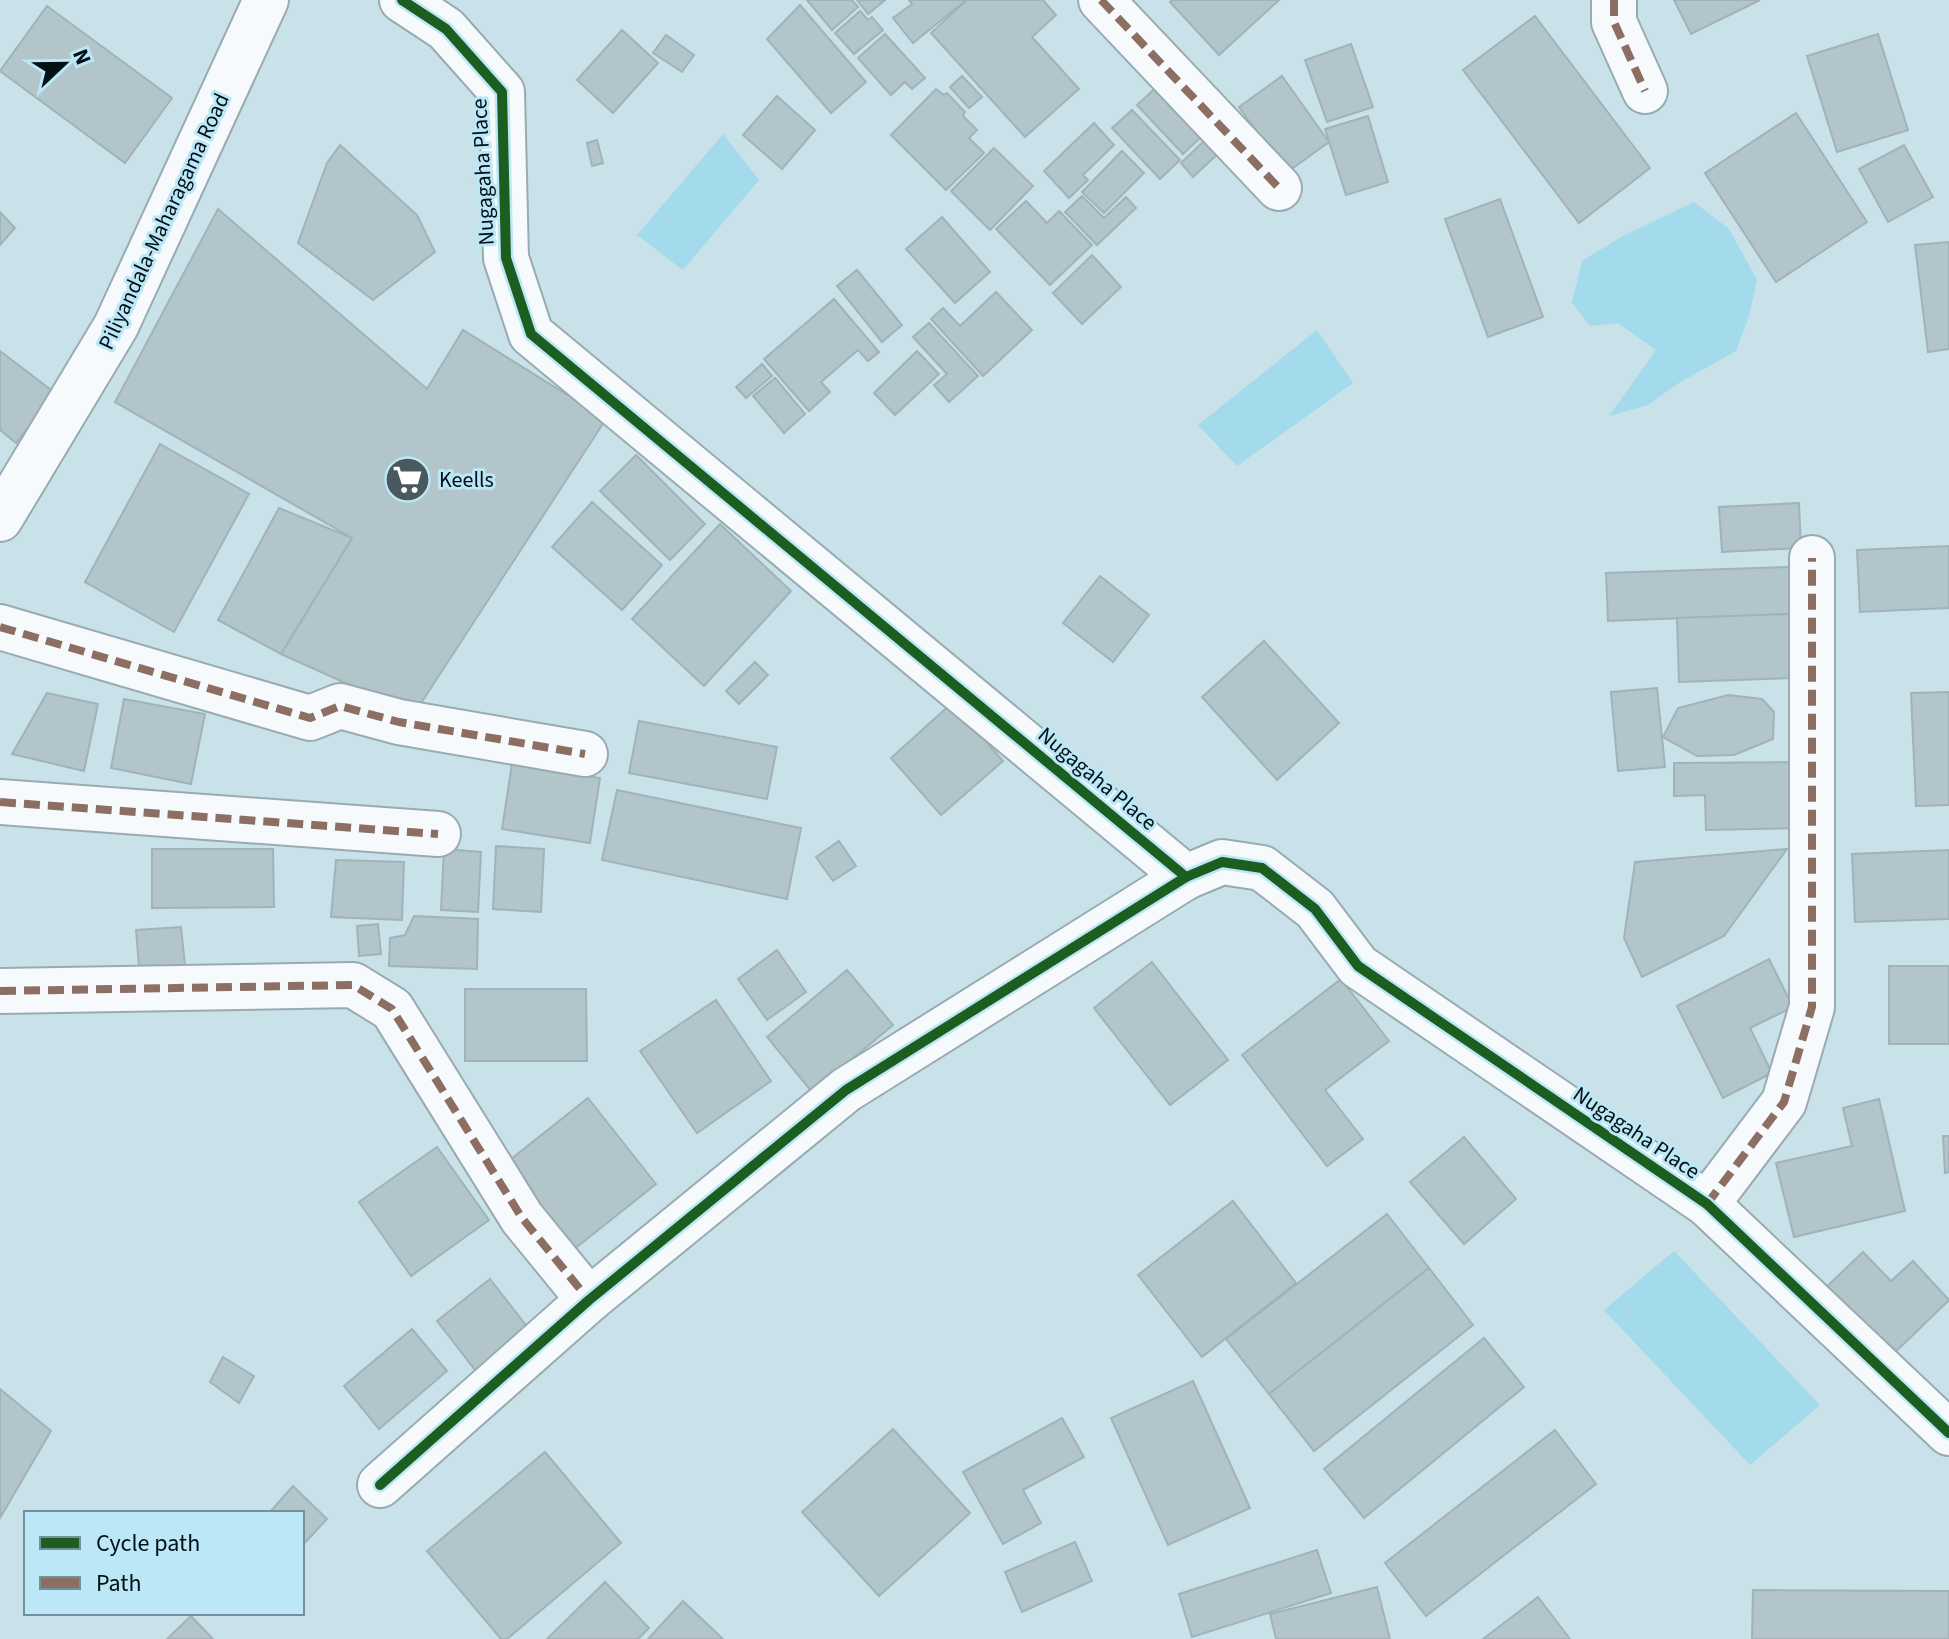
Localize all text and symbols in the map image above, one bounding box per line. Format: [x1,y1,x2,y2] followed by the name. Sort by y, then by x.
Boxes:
[24,24,104,104] north arrow
[64,44,99,70] text: N
[90,88,238,355] street label: Piliyandala-Maharagama Road
[463,98,503,246] street label: Nugagaha Place
[384,455,432,503] supermarket icon: Keells
[439,464,494,496] place label: Keells
[1031,719,1164,838] street label: Nugagaha Place
[1567,1078,1706,1187] street label: Nugagaha Place
[24,1511,304,1615] legend
[96,1526,200,1561] text: Cycle path
[96,1566,142,1601] text: Path

